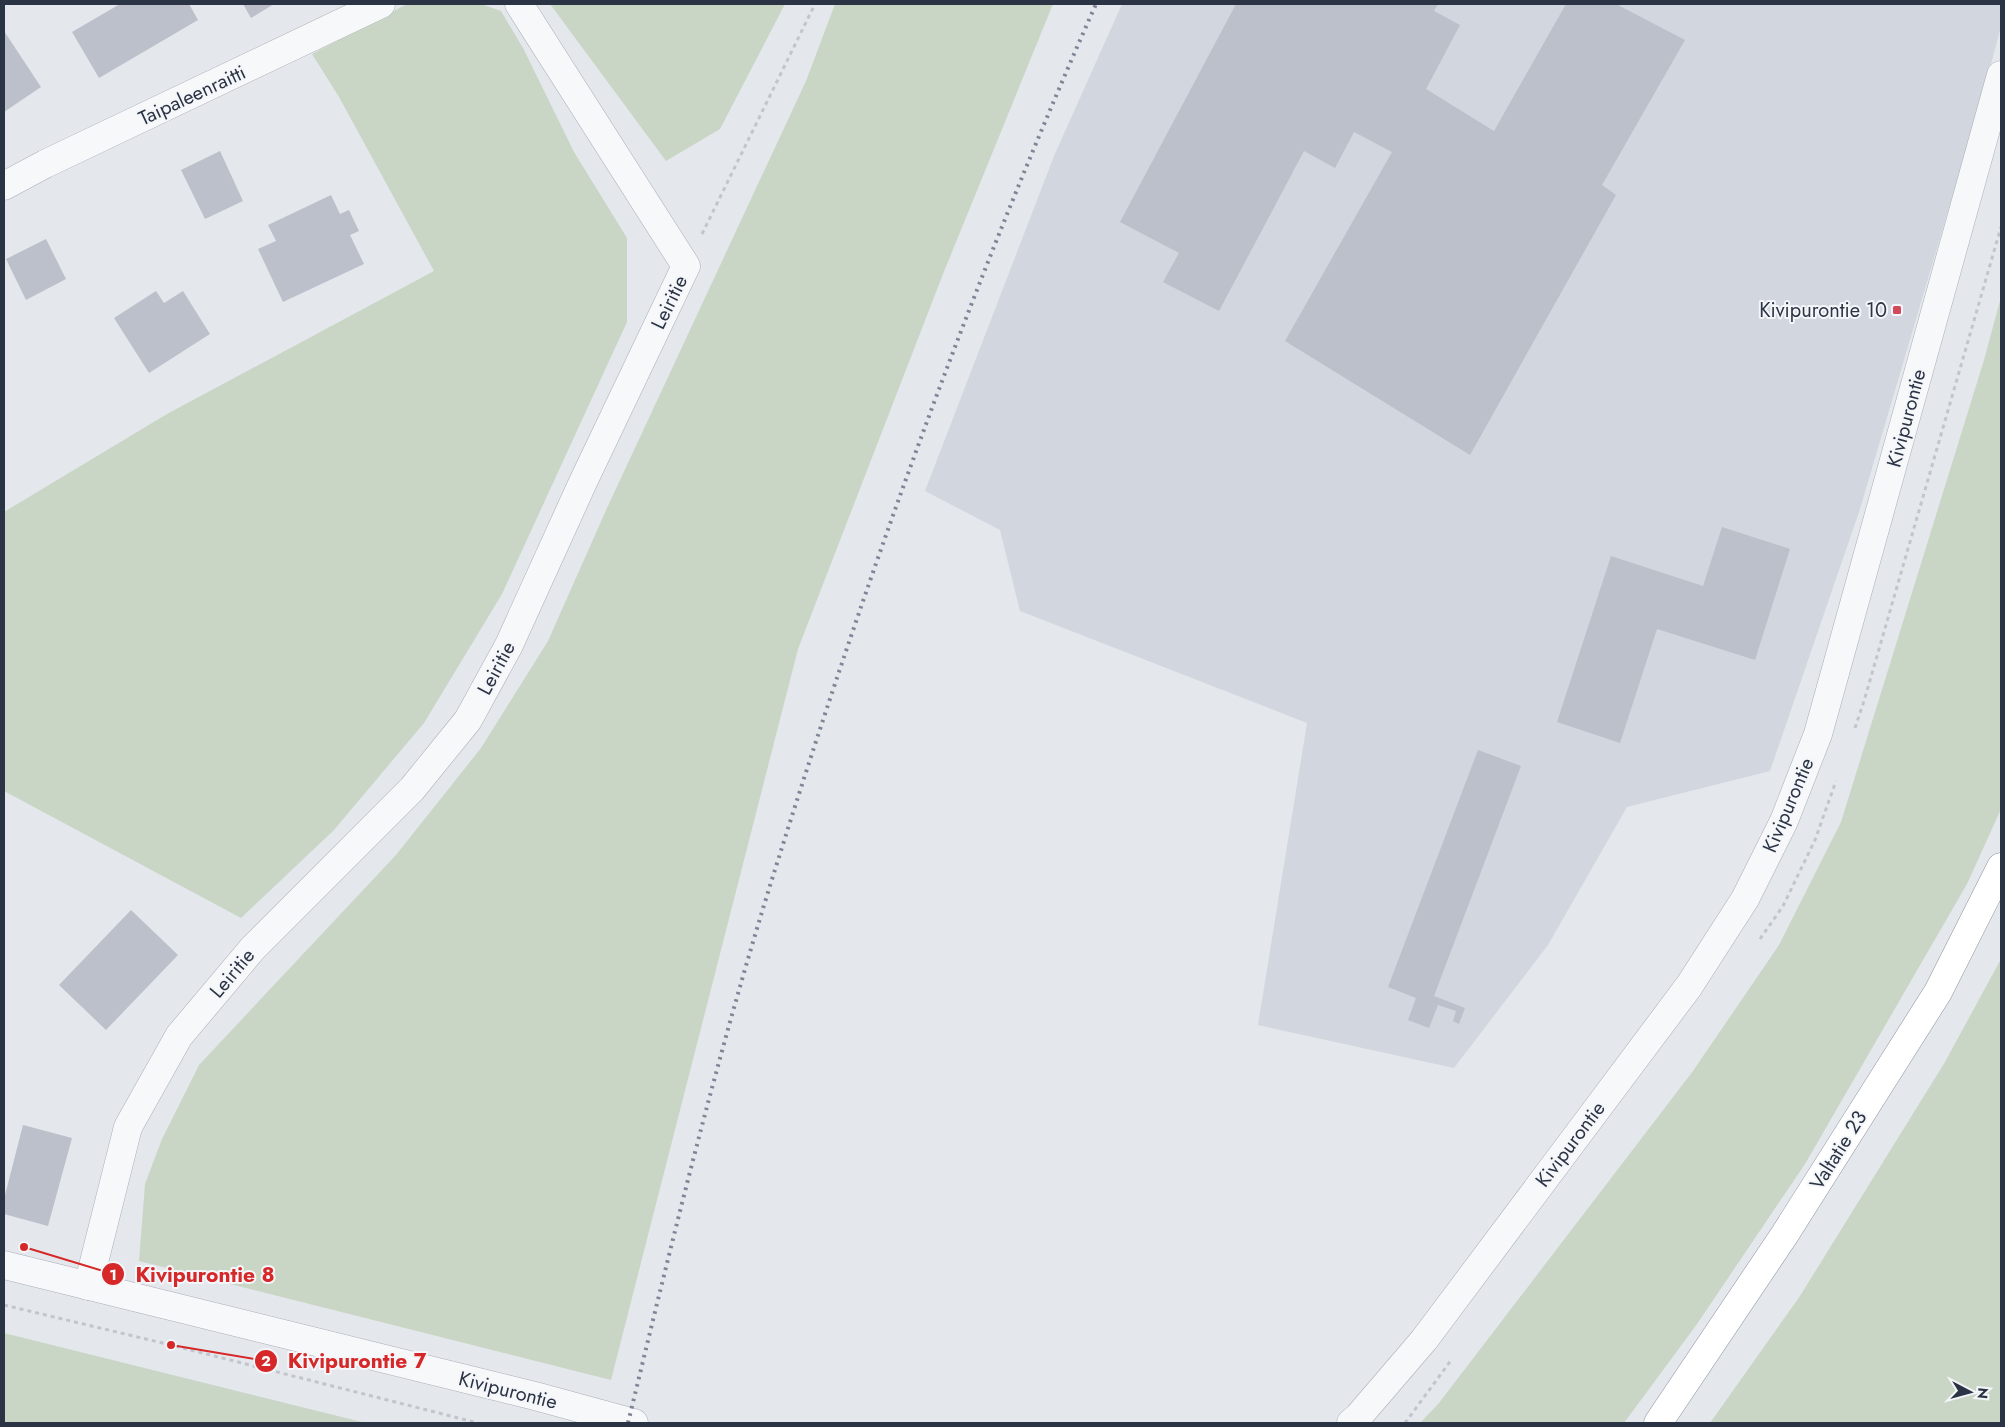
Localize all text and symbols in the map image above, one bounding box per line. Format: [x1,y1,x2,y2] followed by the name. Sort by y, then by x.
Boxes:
[134,58,251,133] street label: Taipaleenraitti
[644,270,695,334] street label: Leiritie
[1759,296,1887,325] place label: Kivipurontie 10
[1891,304,1903,316] marker: Kivipurontie 10
[1879,366,1934,471] street label: Kivipurontie
[470,636,523,700] street label: Leiritie
[1755,753,1821,857] street label: Kivipurontie
[203,942,262,1004] street label: Leiritie
[1529,1095,1612,1193] street label: Kivipurontie
[1803,1105,1874,1195] street label: Valtatie 23
[101,1256,285,1292] callout: Kivipurontie 8
[135,1260,275,1290] text: Kivipurontie 8
[109,1264,117,1286] text: 1
[253,1343,437,1379] callout: Kivipurontie 7
[288,1346,427,1376] text: Kivipurontie 7
[261,1350,271,1372] text: 2
[456,1364,560,1417] street label: Kivipurontie
[1945,1367,1995,1417] north arrow
[1972,1387,1993,1400] text: N

